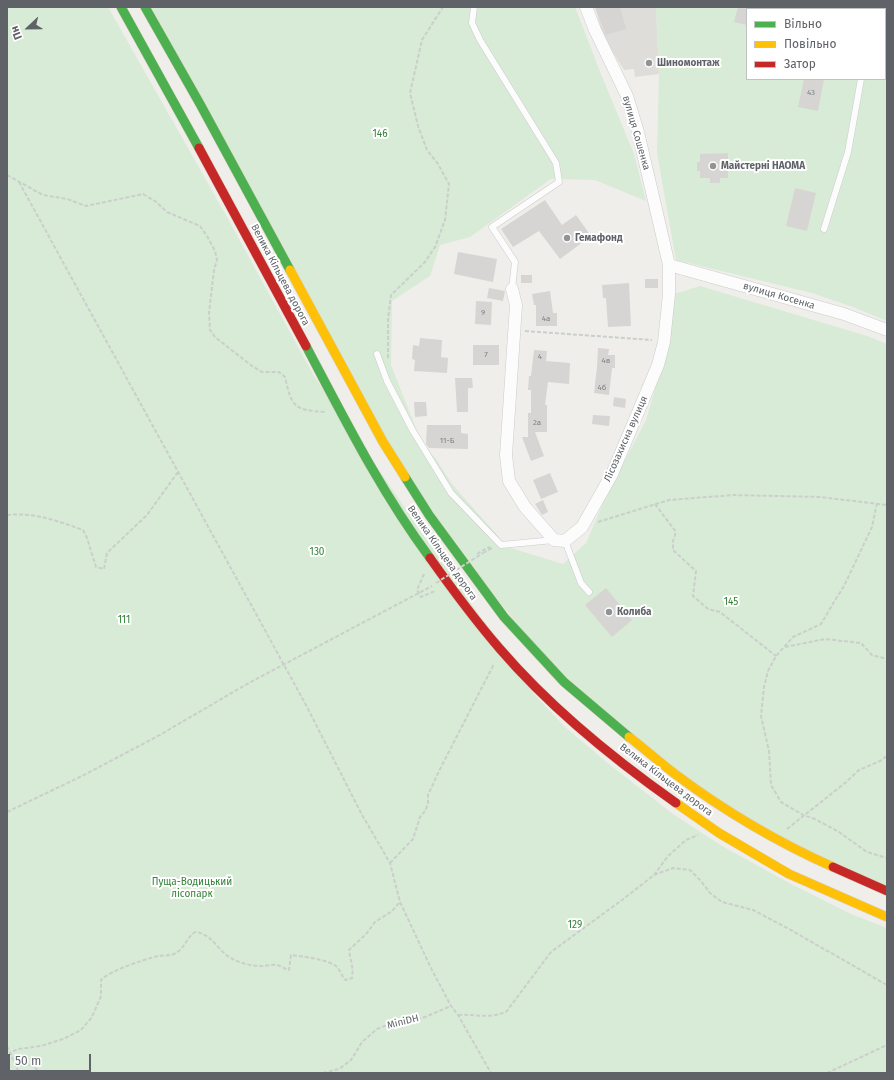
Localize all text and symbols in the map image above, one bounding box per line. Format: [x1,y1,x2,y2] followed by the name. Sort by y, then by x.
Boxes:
[8,8,48,48] north arrow
[746,8,886,80] legend
[784,17,822,31] text: Вільно
[8,24,25,41] text: Пн
[784,37,837,51] text: Повільно
[657,57,719,69] place label: Шиномонтаж
[784,57,816,71] text: Затор
[644,58,654,68] marker: Шиномонтаж
[807,88,815,98] house number: 43
[620,94,652,172] street label: вулиця Сошенка
[373,128,387,140] park label: 146
[721,160,805,172] place label: Майстерні НАОМА
[708,161,718,171] marker: Майстерні НАОМА
[248,222,312,328] street label: Велика Кільцева дорога
[575,232,622,244] place label: Гемафонд
[562,233,572,243] marker: Гемафонд
[742,280,816,312] street label: вулиця Косенка
[481,308,485,318] house number: 9
[542,314,550,324] house number: 4а
[484,350,488,360] house number: 7
[538,352,542,362] house number: 4
[602,356,610,366] house number: 4в
[598,383,606,393] house number: 4б
[602,394,650,484] street label: Лісозахисна вулиця
[533,418,541,428] house number: 2а
[440,436,454,446] house number: 11-Б
[405,503,479,603] street label: Велика Кільцева дорога
[310,546,324,558] park label: 130
[724,596,738,608] park label: 145
[617,606,652,618] place label: Колиба
[604,607,614,617] marker: Колиба
[118,614,130,626] park label: 111
[617,741,715,819] street label: Велика Кільцева дорога
[152,876,232,900] park label: Пуща-Водицький лісопарк
[568,919,582,931] park label: 129
[386,1012,420,1032] street label: MiniDH
[10,1046,93,1072] scale bar
[15,1054,41,1068] text: 50 m

